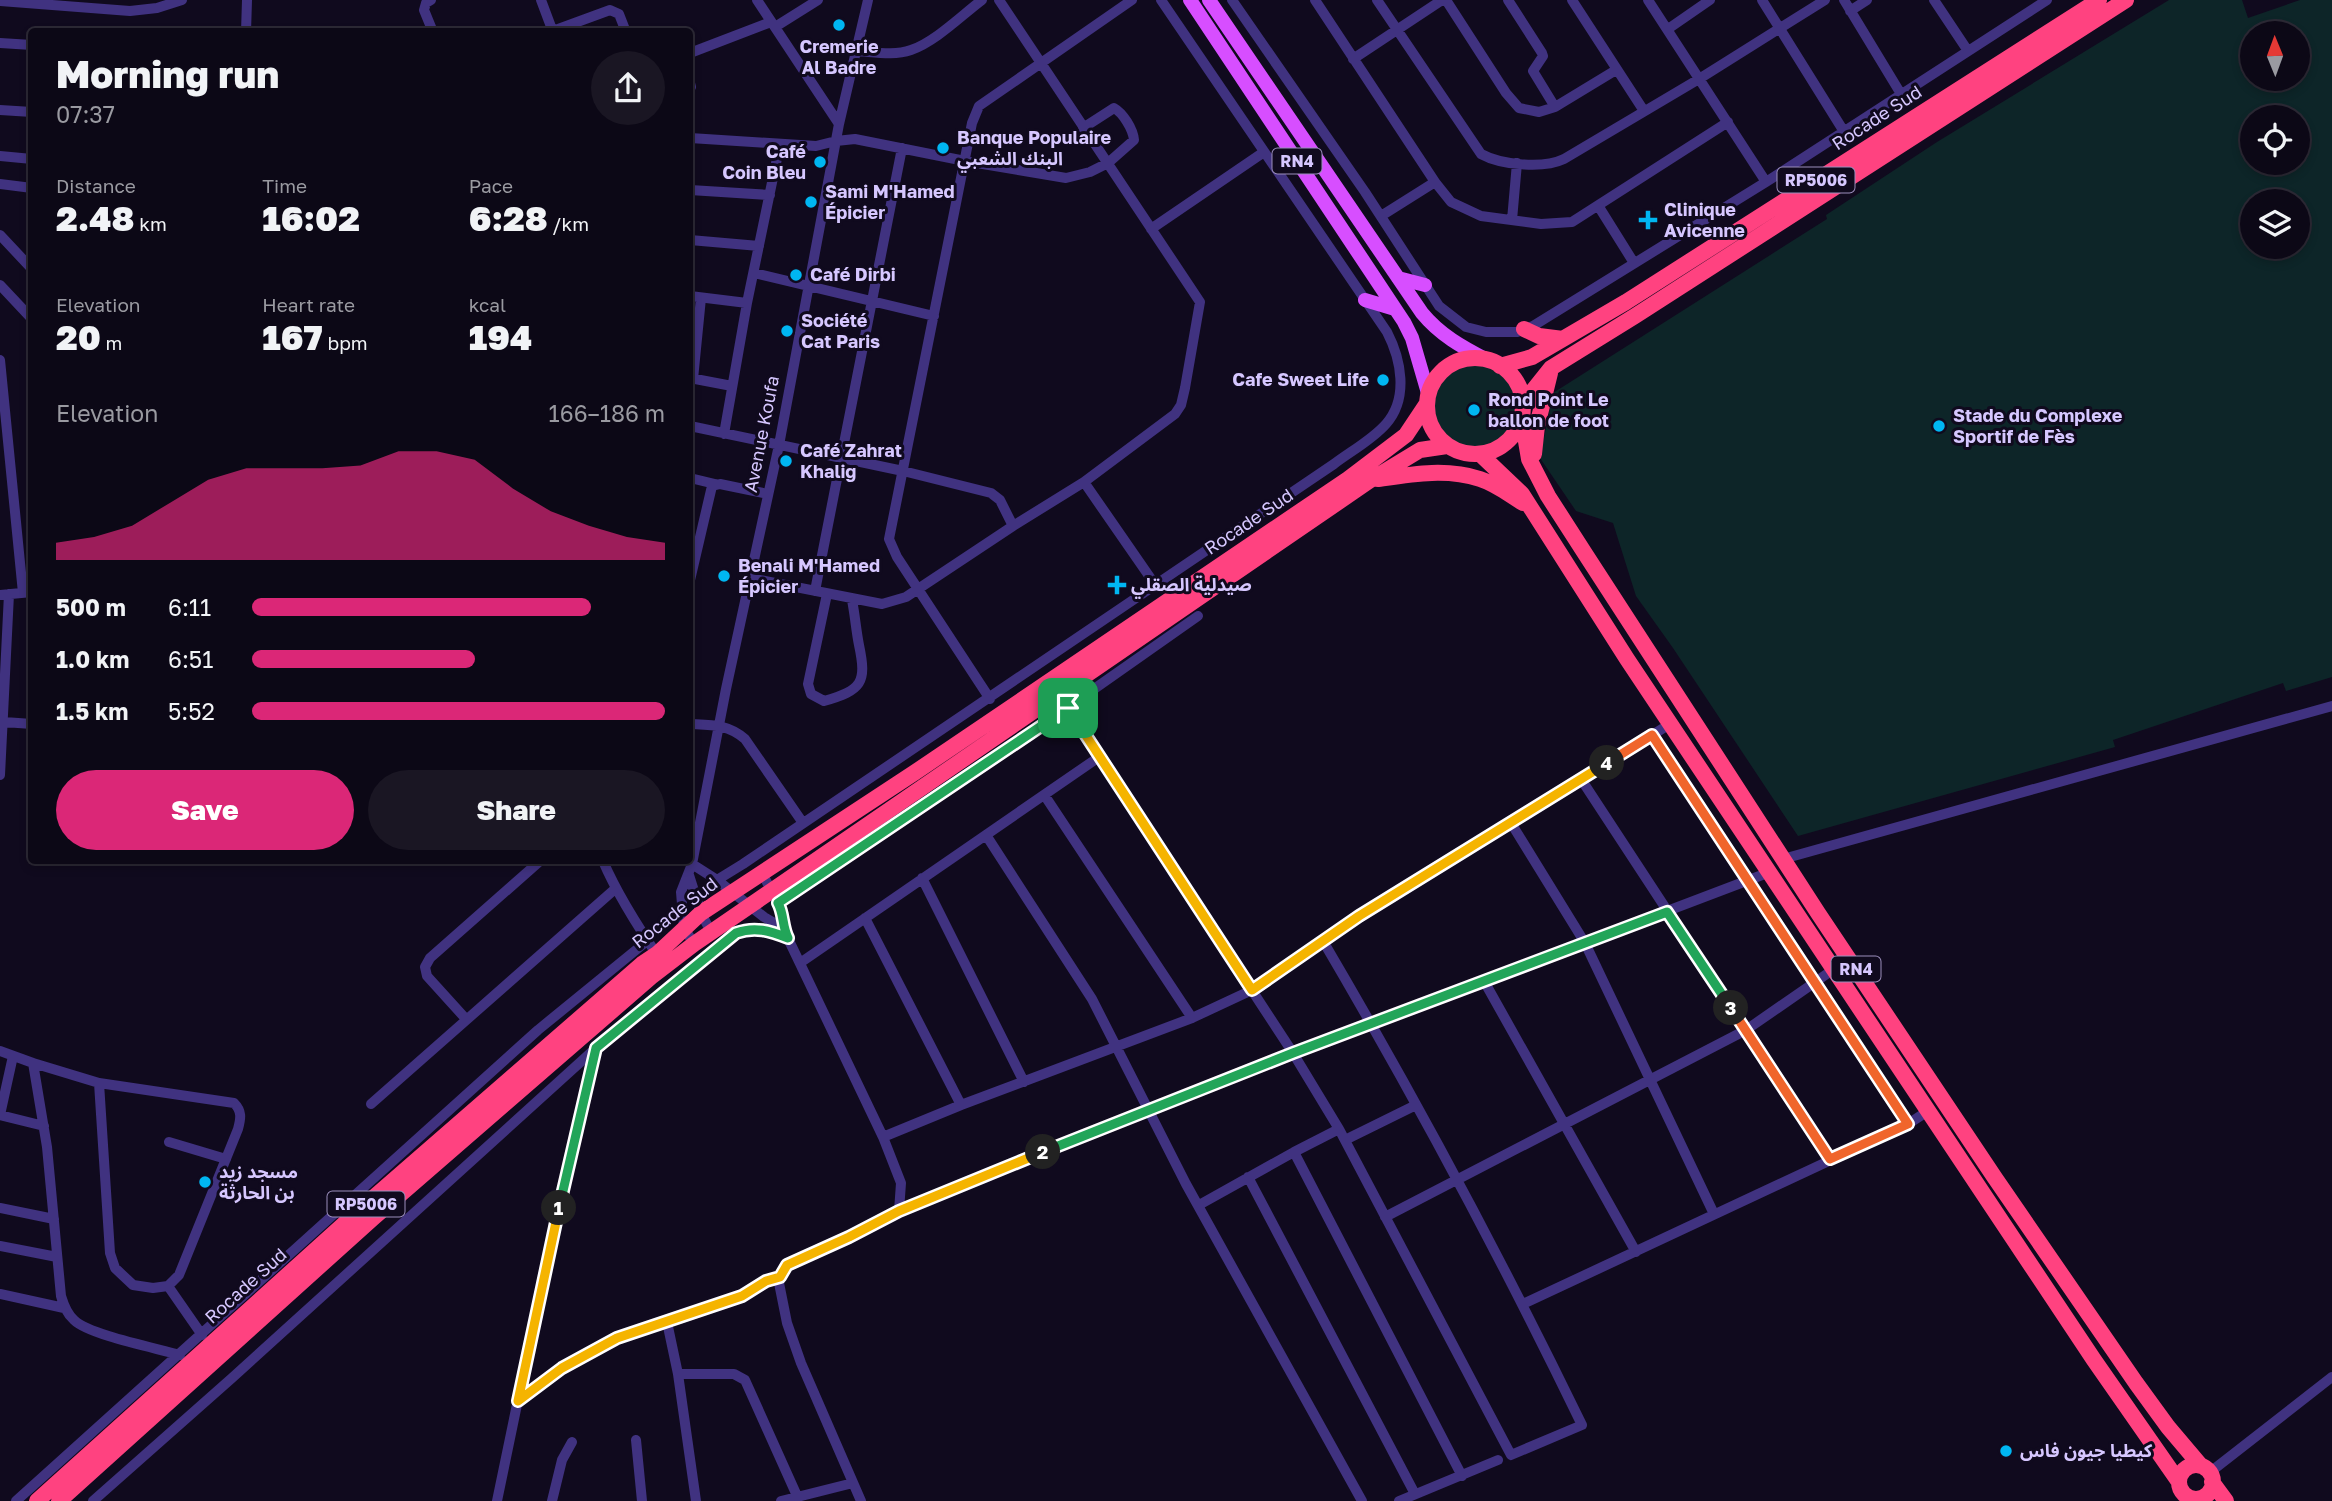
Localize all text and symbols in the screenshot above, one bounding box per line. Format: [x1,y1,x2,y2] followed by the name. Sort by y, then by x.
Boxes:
[831,17,847,33] marker: Cremerie Al Badre
[2240,21,2310,91] north arrow
[2240,21,2310,259] map controls
[799,35,879,78] place label: Cremerie Al Badre
[56,51,279,96] text: Morning run
[591,51,665,125] button: share
[1828,80,1925,154] street label: Rocade Sud
[56,100,115,128] text: 07:37
[2240,105,2310,175] button: locate
[957,126,1112,173] place label: Banque Populaire البنك الشعبي
[722,140,806,183] place label: Café Coin Bleu
[935,140,951,156] marker: Banque Populaire البنك الشعبي
[1272,148,1322,174] road number: RN4
[812,154,828,170] marker: Café Coin Bleu
[1778,168,1854,192] road number: RP5006
[56,174,136,197] text: Distance
[262,174,307,197] text: Time
[469,174,513,197] text: Pace
[825,180,955,223] place label: Sami M'Hamed Épicier
[2240,189,2310,259] button: layers
[803,194,819,210] marker: Sami M'Hamed Épicier
[56,197,134,239] text: 2.48
[262,197,360,239] text: 16:02
[469,197,548,239] text: 6:28
[1664,198,1745,241] place label: Clinique Avicenne
[1638,210,1658,230] marker: Clinique Avicenne
[134,212,167,235] text: km
[548,212,589,235] text: /km
[810,263,896,285] place label: Café Dirbi
[788,267,804,283] marker: Café Dirbi
[56,293,141,316] text: Elevation
[262,293,355,316] text: Heart rate
[469,293,506,316] text: kcal
[801,309,880,352] place label: Société Cat Paris
[56,316,101,358] text: 20
[262,316,323,358] text: 167
[469,316,532,358] text: 194
[779,323,795,339] marker: Société Cat Paris
[101,331,122,354] text: m
[323,331,368,354] text: bpm
[1232,368,1369,390] place label: Cafe Sweet Life
[1375,372,1391,388] marker: Cafe Sweet Life
[739,374,783,494] street label: Avenue Koufa
[1488,388,1609,431] place label: Rond Point Le ballon de foot
[56,399,158,427] text: Elevation
[549,399,665,427] text: 166–186 m
[1466,402,1482,418] marker: Rond Point Le ballon de foot
[1953,404,2123,447] place label: Stade du Complexe Sportif de Fès
[1931,418,1947,434] marker: Stade du Complexe Sportif de Fès
[800,439,902,482] place label: Café Zahrat Khalig
[778,453,794,469] marker: Café Zahrat Khalig
[1200,483,1297,559] street label: Rocade Sud
[738,554,880,597] place label: Benali M'Hamed Épicier
[716,568,732,584] marker: Benali M'Hamed Épicier
[1131,573,1252,599] place label: صيدلية الصقلي
[1109,577,1125,593] marker: صيدلية الصقلي
[56,593,126,621] text: 500 m
[168,593,211,621] text: 6:11
[56,645,129,673] text: 1.0 km
[168,645,213,673] text: 6:51
[1038,678,1098,738] pin
[1049,689,1087,727] icon: arrive
[56,697,128,725] text: 1.5 km
[168,697,215,725] text: 5:52
[1590,746,1624,780] pin: 4
[1601,751,1612,774] text: 4
[56,770,354,850] button: Save
[368,770,665,850] button: Share
[627,872,721,952] street label: Rocade Sud
[1832,956,1881,981] road number: RN4
[1714,990,1748,1026] pin: 3
[1725,996,1736,1019] text: 3
[1026,1134,1060,1170] pin: 2
[1037,1140,1048,1163] text: 2
[219,1160,298,1204] place label: مسجد زيد بن الحارثة
[197,1174,213,1190] marker: مسجد زيد بن الحارثة
[542,1190,576,1226] pin: 1
[328,1192,404,1216] road number: RP5006
[554,1196,563,1219] text: 1
[200,1243,291,1328] street label: Rocade Sud
[2020,1439,2153,1461] place label: كيطيا جيون فاس
[1998,1443,2014,1459] marker: كيطيا جيون فاس

